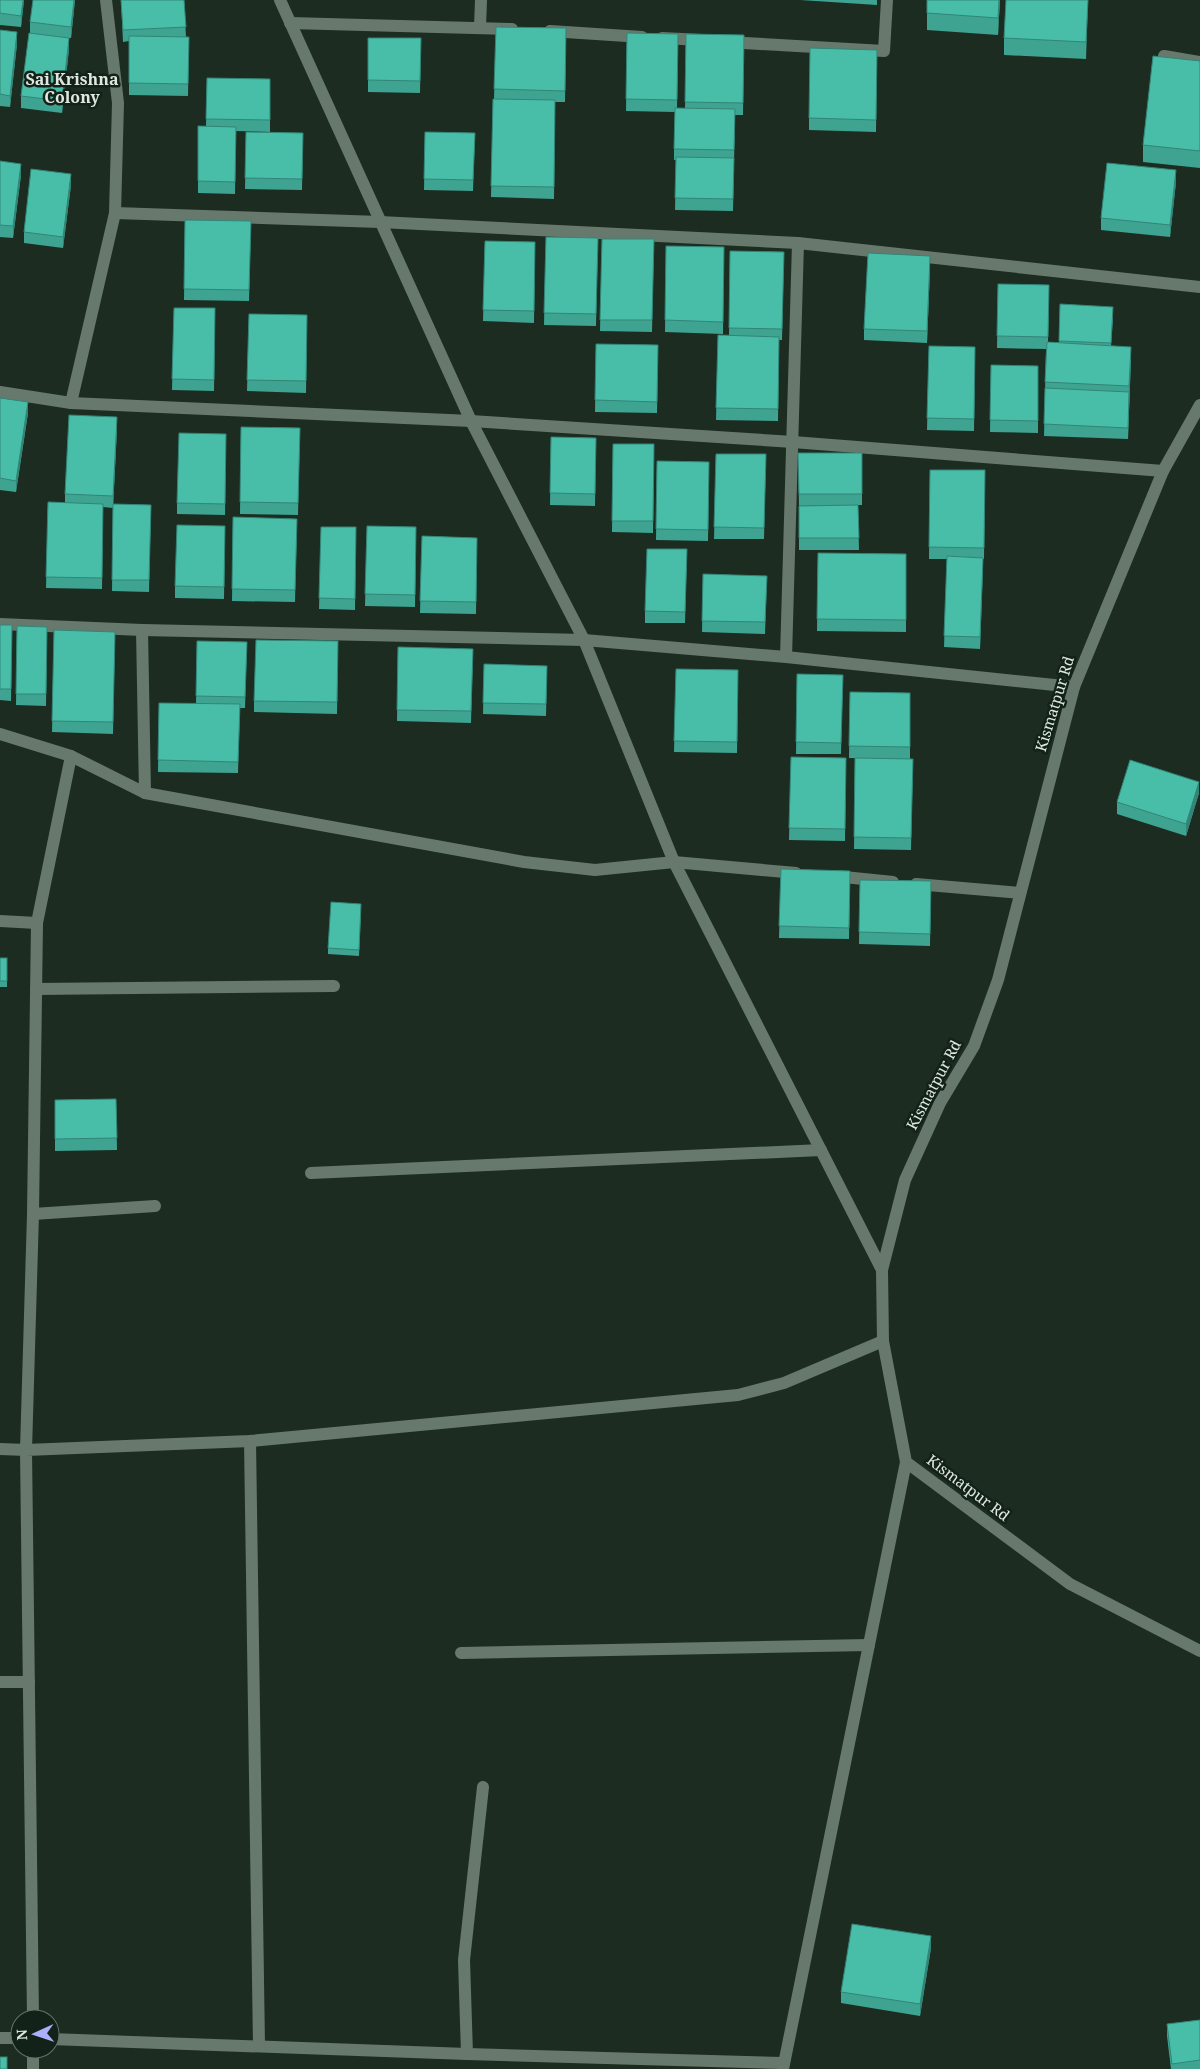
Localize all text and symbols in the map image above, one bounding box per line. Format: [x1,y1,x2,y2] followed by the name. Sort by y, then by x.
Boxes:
[25,68,119,108] district label: Sai Krishna Colony
[1030,654,1078,754] street label: Kismatpur Rd
[901,1036,965,1133] street label: Kismatpur Rd
[923,1450,1014,1525] street label: Kismatpur Rd
[10,2009,60,2059] north arrow
[12,2029,31,2041] text: N

